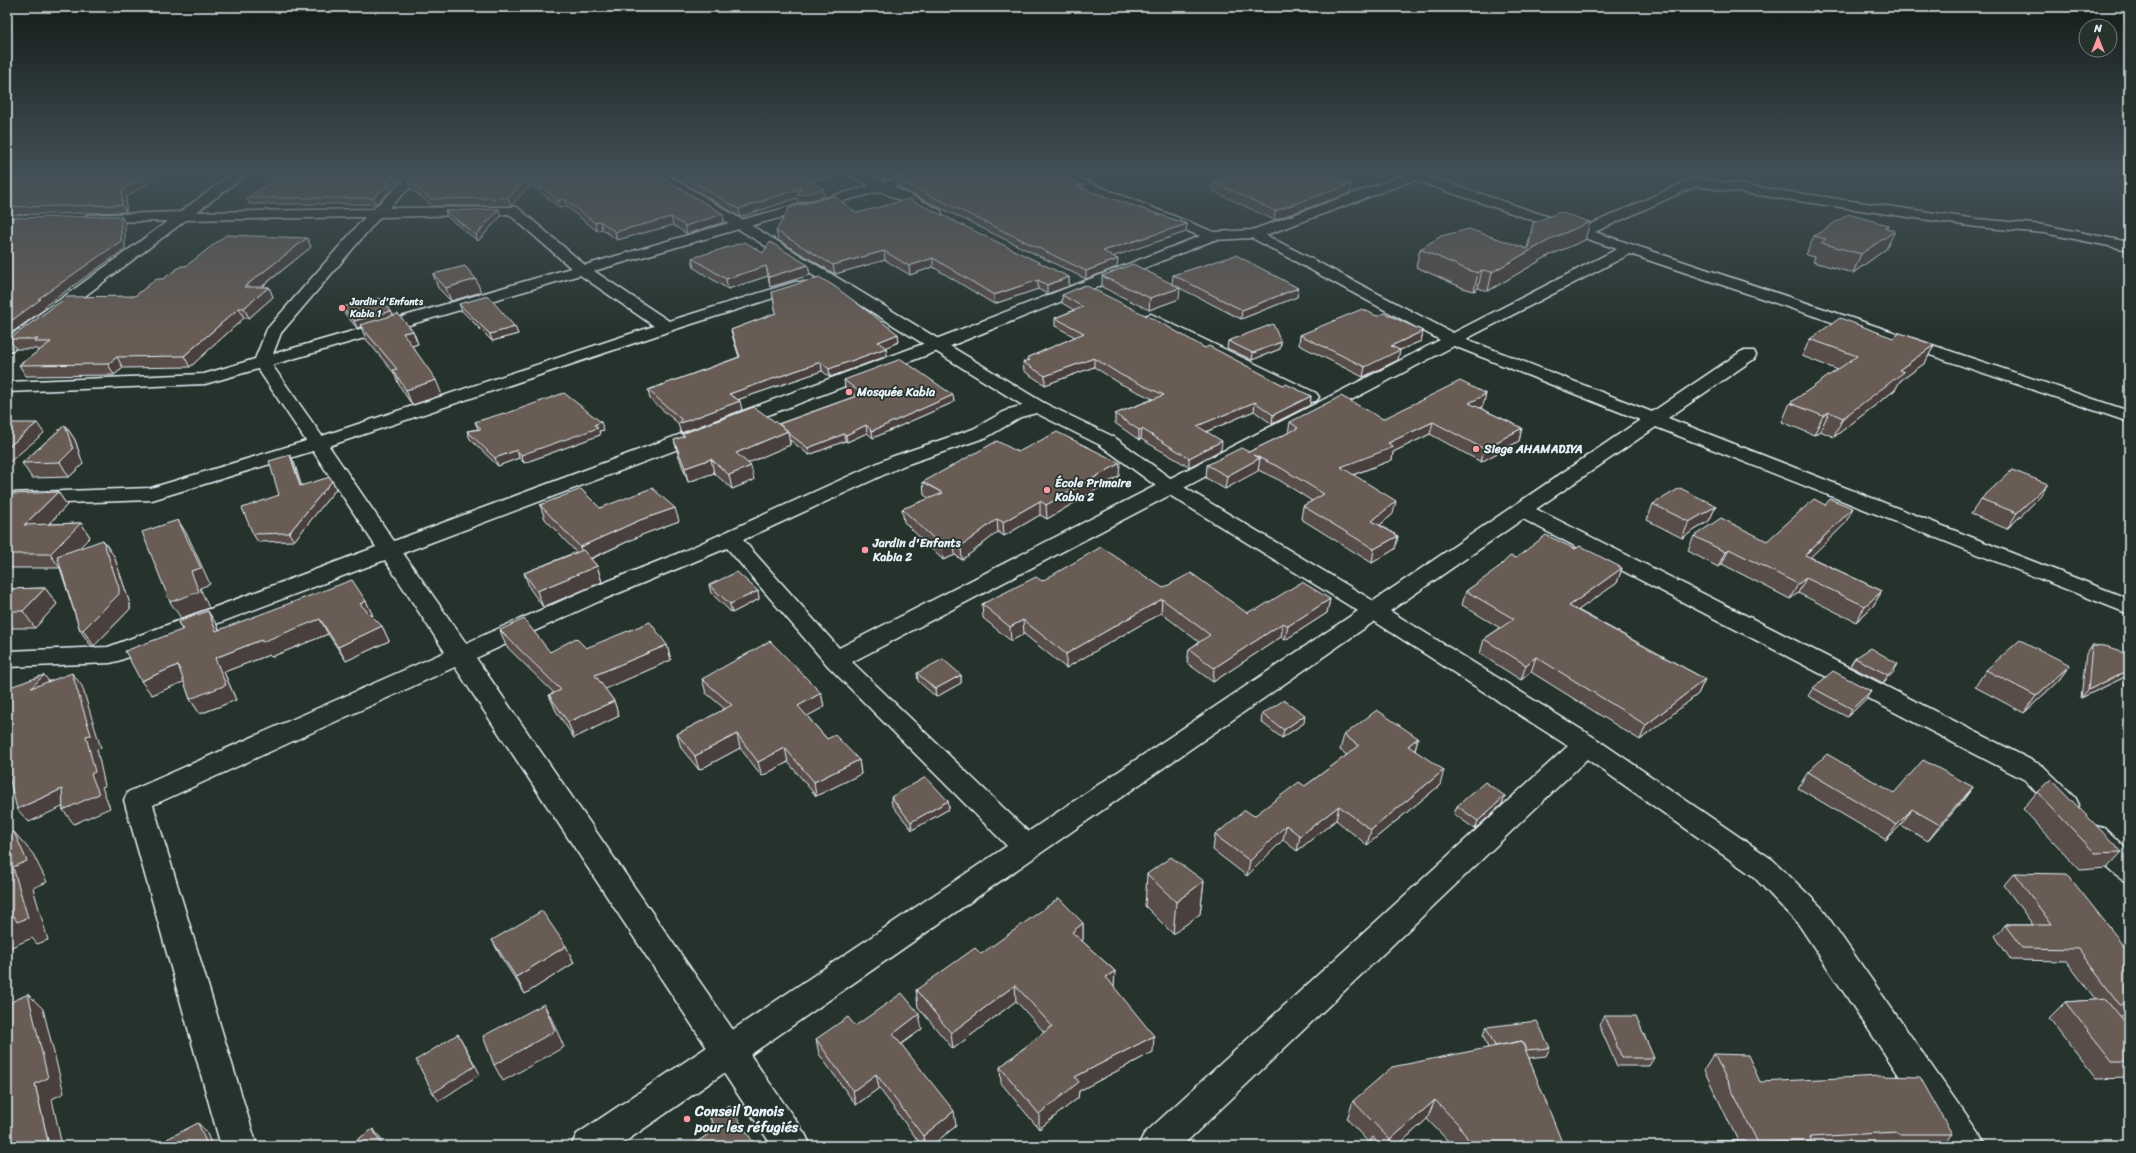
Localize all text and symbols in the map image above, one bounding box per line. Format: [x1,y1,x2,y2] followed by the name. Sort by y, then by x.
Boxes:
[2078,18,2118,58] north arrow
[2093,19,2102,38] text: N
[349,293,424,323] place label: Jardin d'Enfants Kabia 1
[337,303,347,313] marker: Jardin d'Enfants Kabia 1
[856,381,936,403] place label: Mosquée Kabia
[844,387,854,397] marker: Mosquée Kabia
[1483,438,1583,460] place label: Siege AHAMADIYA
[1471,444,1481,454] marker: Siege AHAMADIYA
[1054,472,1131,508] place label: École Primaire Kabia 2
[1042,485,1052,495] marker: École Primaire Kabia 2
[872,532,962,568] place label: Jardin d'Enfants Kabia 2
[860,545,870,555] marker: Jardin d'Enfants Kabia 2
[694,1099,799,1140] place label: Conseil Danois pour les réfugiés
[682,1114,692,1124] marker: Conseil Danois pour les réfugiés

